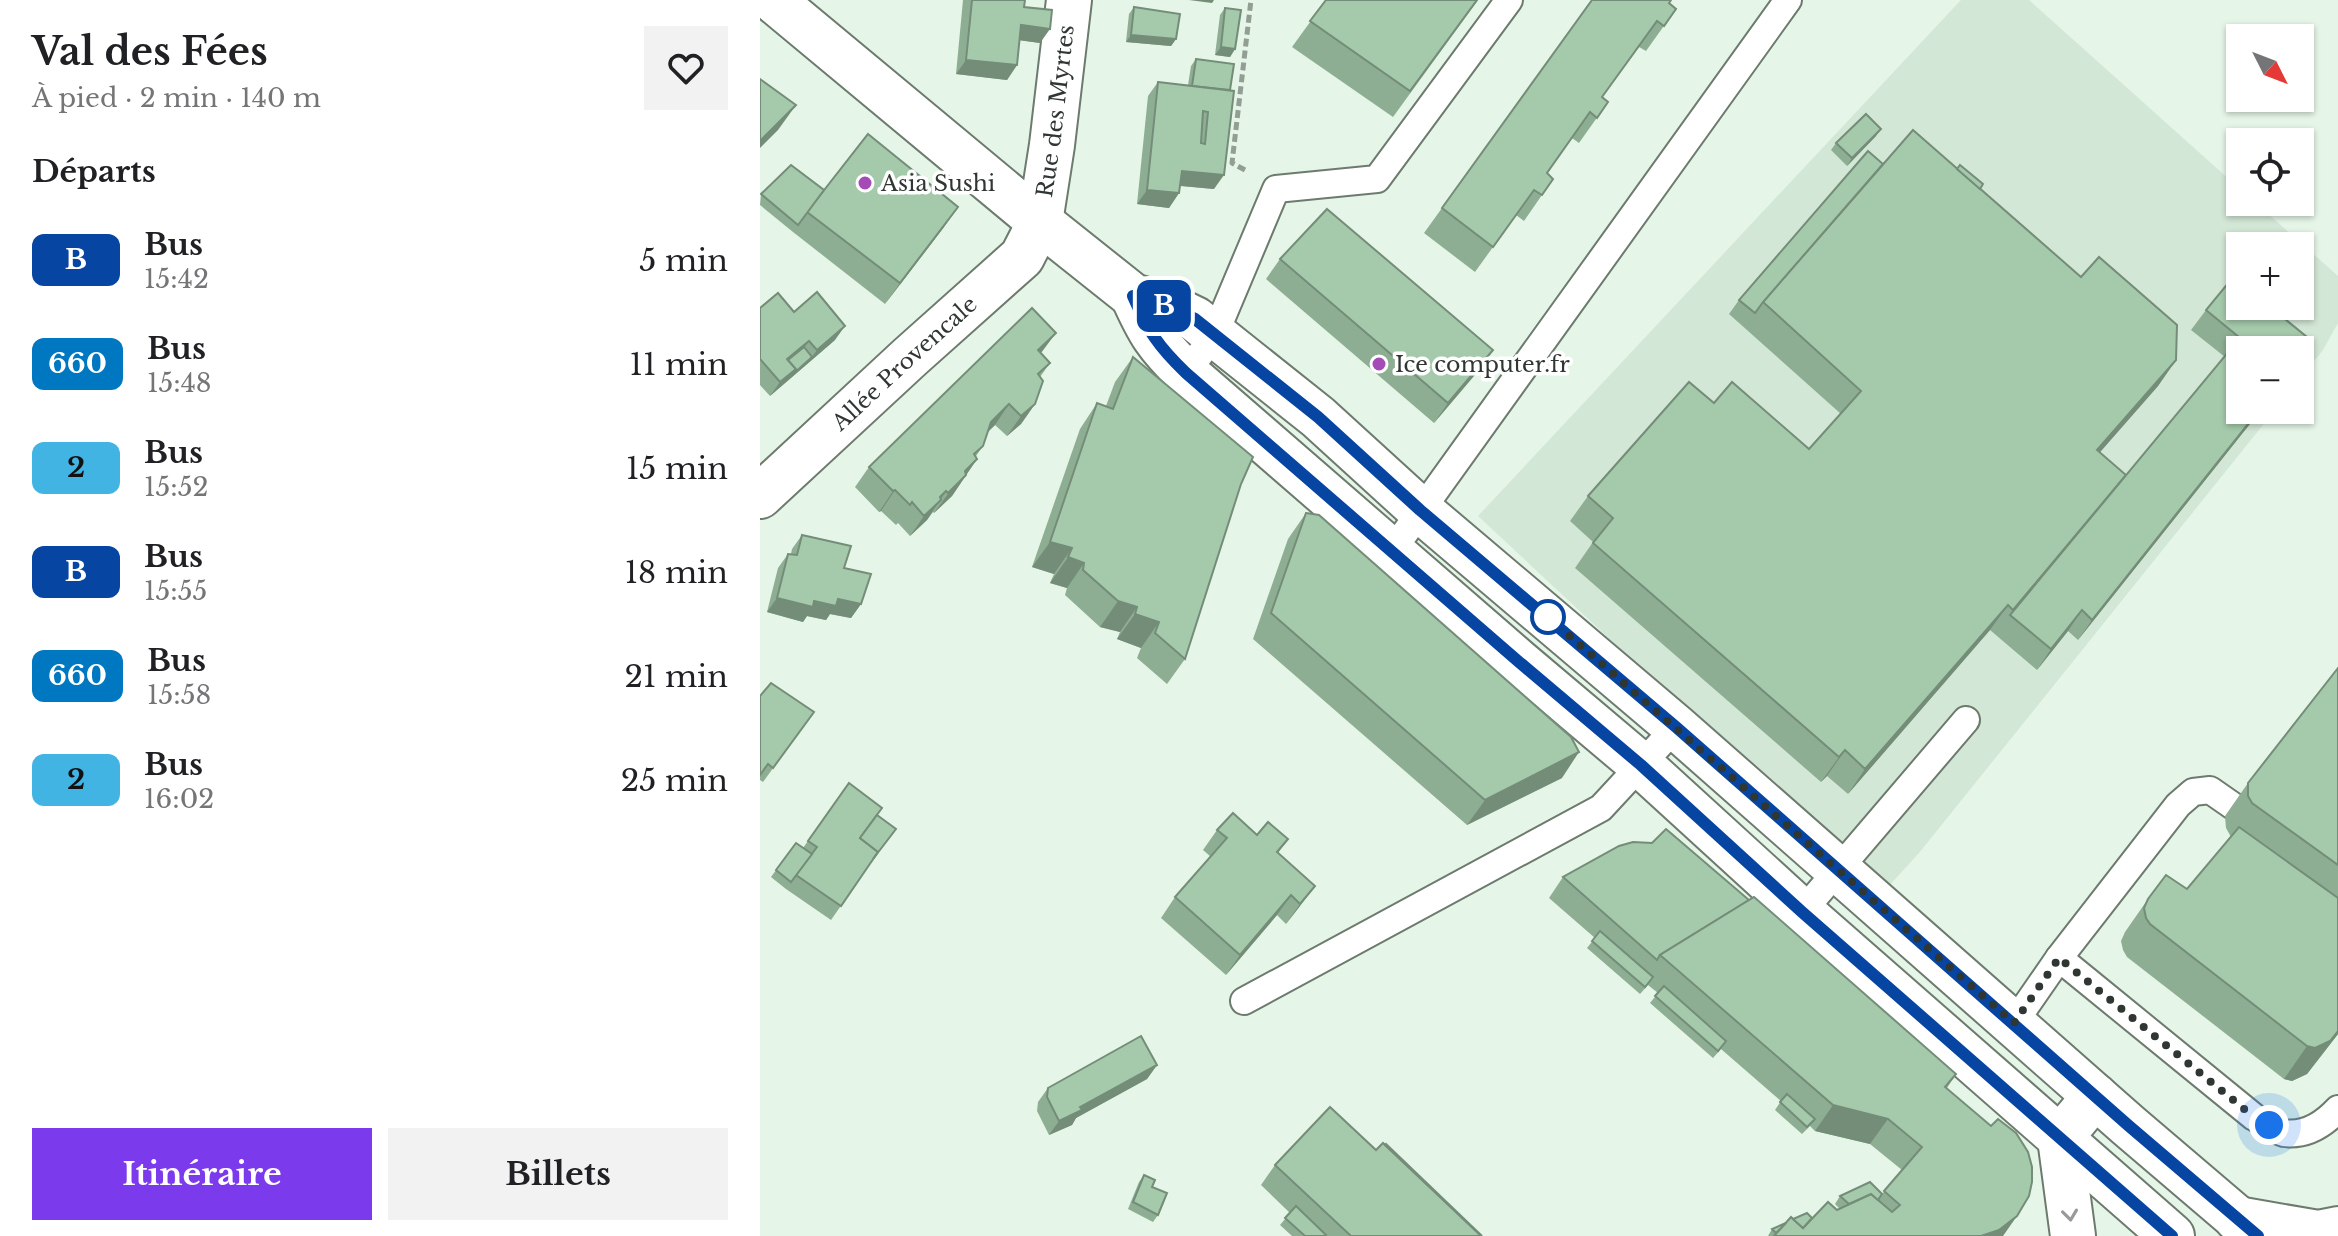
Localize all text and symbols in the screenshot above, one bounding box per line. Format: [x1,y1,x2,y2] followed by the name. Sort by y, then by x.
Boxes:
[1031,23,1080,199] street label: Rue des Myrtes
[2226,24,2314,112] north arrow
[2226,24,2314,424] map controls
[644,26,728,110] button: heart
[32,28,268,75] text: Val des Fées
[32,82,321,114] text: À pied · 2 min · 140 m
[2226,128,2314,216] button: locate
[32,153,156,190] text: Départs
[880,170,996,197] place label: Asia Sushi
[856,174,874,192] marker: Asia Sushi
[144,226,203,263] text: Bus
[2226,232,2314,320] button: +
[65,242,87,277] text: B
[639,242,728,279] text: 5 min
[144,263,209,295] text: 15:42
[1138,280,1190,332] line badge: B
[1153,288,1175,323] text: B
[826,291,983,437] street label: Allée Provencale
[147,330,206,367] text: Bus
[2226,336,2314,424] button: −
[48,346,107,381] text: 660
[630,346,728,383] text: 11 min
[1395,351,1570,378] place label: Ice computer.fr
[1370,355,1388,373] marker: Ice computer.fr
[147,367,212,399] text: 15:48
[144,434,203,471] text: Bus
[67,450,85,485] text: 2
[626,450,728,487] text: 15 min
[144,471,209,503] text: 15:52
[144,538,203,575] text: Bus
[65,554,87,589] text: B
[625,554,728,591] text: 18 min
[144,575,207,607] text: 15:55
[1531,600,1565,634] unlabelled marker
[147,642,206,679] text: Bus
[48,658,107,693] text: 660
[624,658,728,695] text: 21 min
[147,679,211,711] text: 15:58
[144,746,203,783] text: Bus
[67,762,85,797] text: 2
[621,762,728,799] text: 25 min
[144,783,214,815] text: 16:02
[2249,1105,2289,1145] your location
[32,1128,372,1220] button: Itinéraire
[388,1128,728,1220] button: Billets
[2062,1208,2079,1221] one-way arrow

